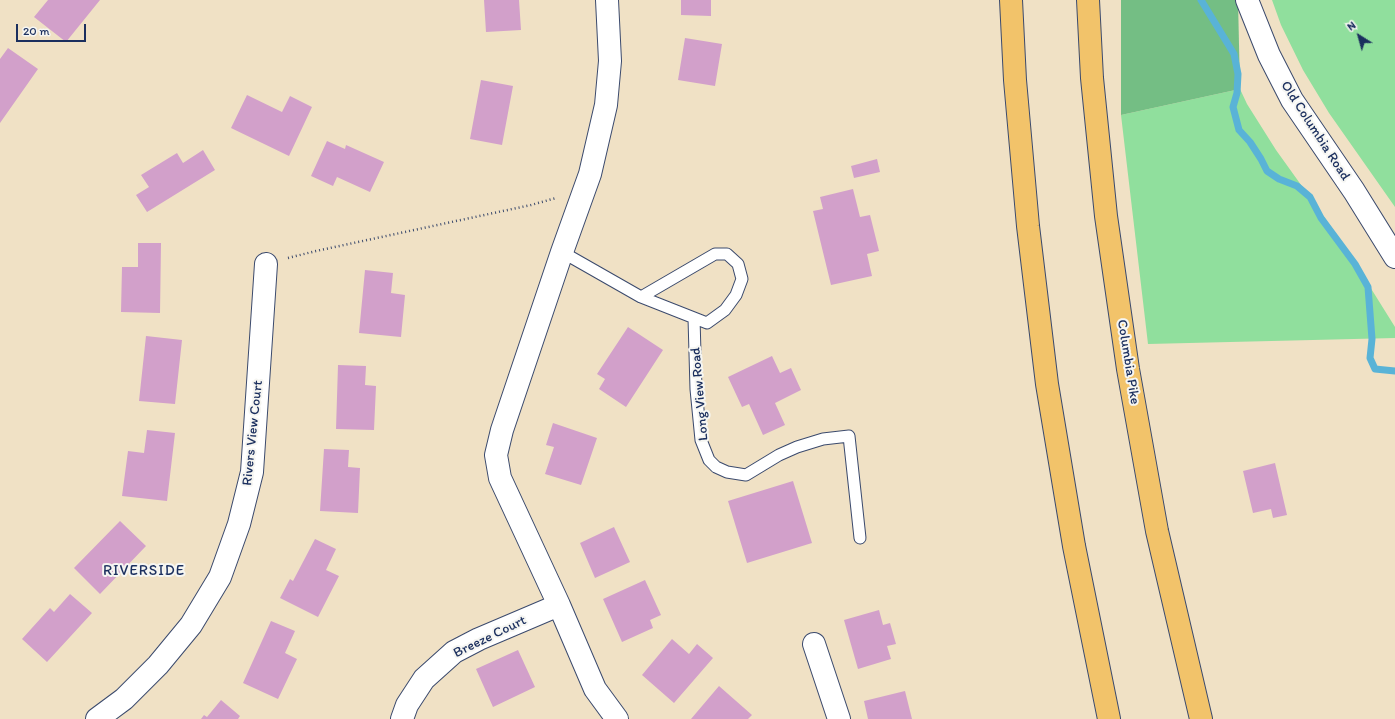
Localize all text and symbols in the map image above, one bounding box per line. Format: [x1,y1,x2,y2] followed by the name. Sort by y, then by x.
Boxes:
[18,16,88,42] scale bar
[1339,16,1379,56] north arrow
[1345,19,1358,33] text: N
[23,24,50,38] text: 20 m
[1277,78,1353,184] street label: Old Columbia Road
[1113,318,1143,406] street label: Columbia Pike
[688,347,712,441] street label: Long View Road
[239,380,267,486] street label: Rivers View Court
[103,562,185,580] district label: RIVERSIDE
[451,612,529,662] street label: Breeze Court

